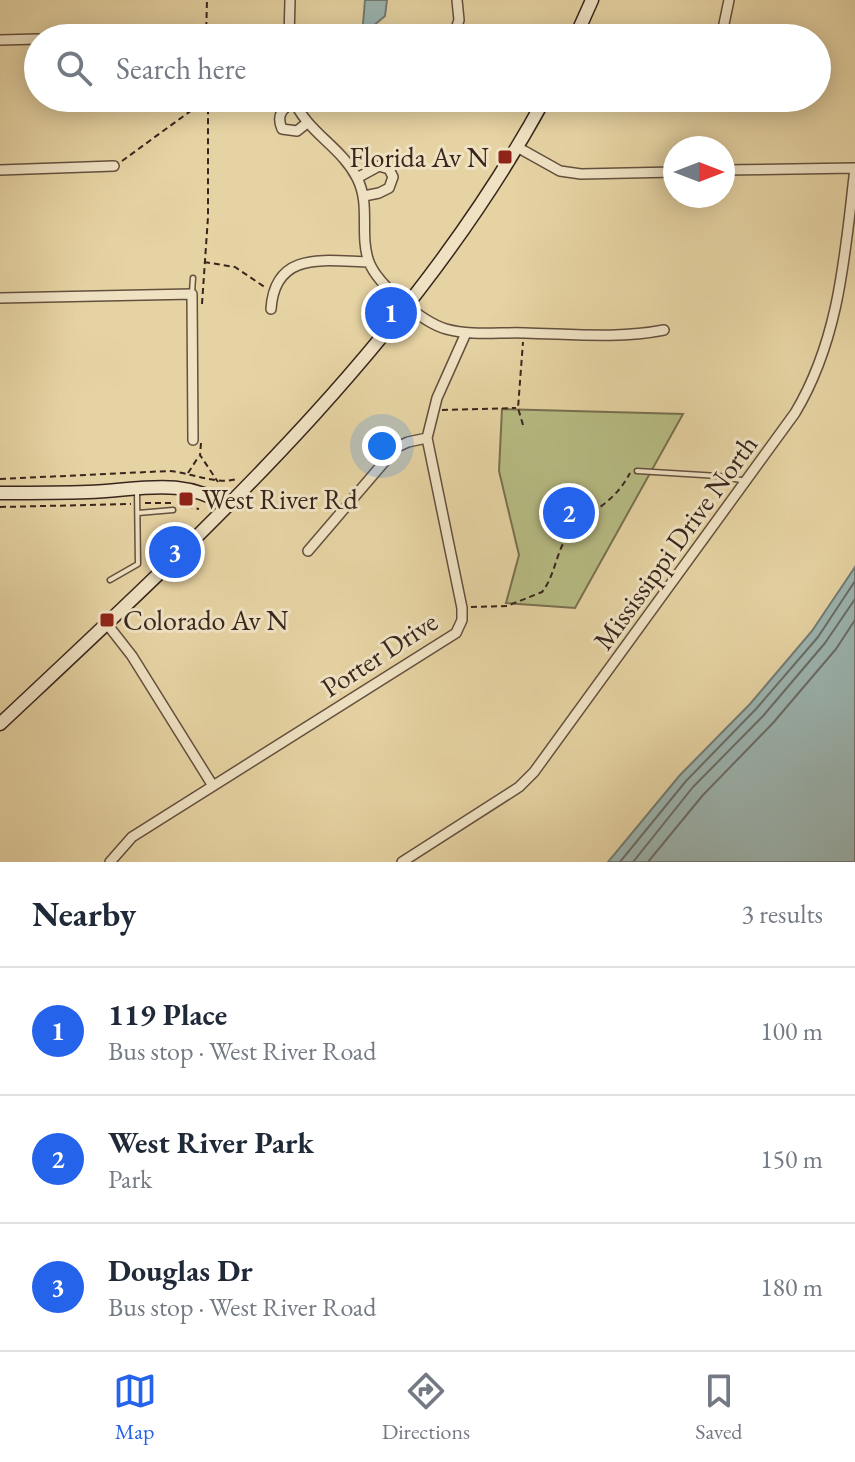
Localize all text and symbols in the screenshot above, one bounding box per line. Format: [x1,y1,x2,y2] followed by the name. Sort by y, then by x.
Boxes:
[24,24,831,112] search box
[52,46,96,90] icon: search
[116,49,246,88] text: Search here
[663,136,735,208] north arrow
[349,139,489,175] place label: Florida Av N
[496,148,514,166] marker: Florida Av N
[365,283,417,343] pin: 1
[362,426,402,466] your location
[585,427,765,657] street label: Mississippi Drive North
[202,481,358,517] place label: West River Rd
[543,483,595,543] pin: 2
[177,490,195,508] marker: West River Rd
[149,522,201,582] pin: 3
[123,602,289,638] place label: Colorado Av N
[314,603,444,705] street label: Porter Drive
[98,611,116,629] marker: Colorado Av N
[32,892,136,936] text: Nearby
[742,897,823,931] text: 3 results
[108,995,227,1034] text: 119 Place
[51,1014,65,1048] text: 1
[760,1014,823,1048] text: 100 m
[108,1034,376,1068] text: Bus stop · West River Road
[108,1123,314,1162] text: West River Park
[51,1142,65,1176] text: 2
[760,1142,823,1176] text: 150 m
[108,1162,152,1196] text: Park
[108,1251,253,1290] text: Douglas Dr
[51,1270,65,1304] text: 3
[760,1270,823,1304] text: 180 m
[108,1290,376,1324] text: Bus stop · West River Road
[113,1369,157,1446] tab: Map
[382,1369,470,1446] tab: Directions
[695,1369,742,1446] tab: Saved

